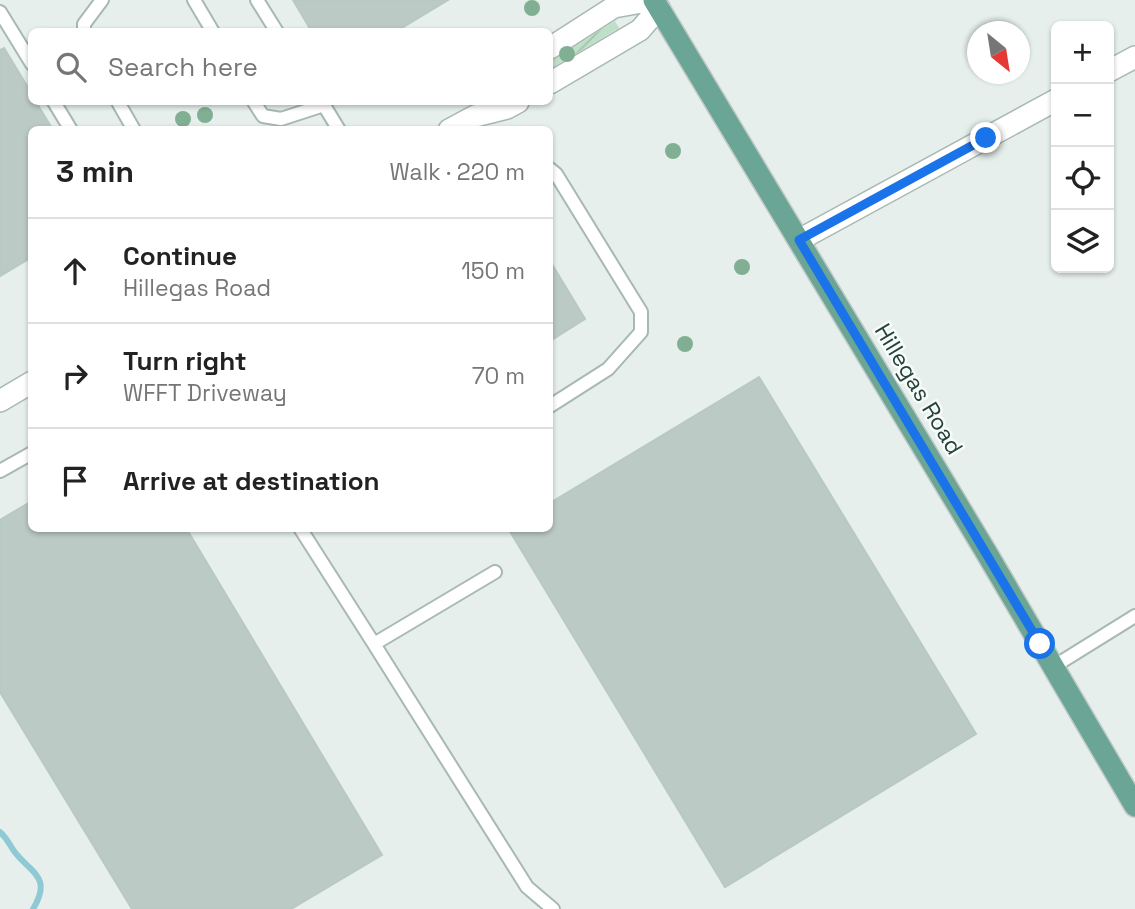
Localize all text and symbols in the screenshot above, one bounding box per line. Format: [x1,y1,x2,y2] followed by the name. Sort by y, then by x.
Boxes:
[967,21,1030,84] north arrow
[1051,21,1114,273] map controls
[1051,21,1114,84] button: +
[28,28,553,105] search box
[52,48,90,86] icon: search
[108,50,258,84] text: Search here
[1051,84,1114,147] button: −
[970,122,1001,153] route end
[1051,147,1114,210] button: locate
[56,152,134,191] text: 3 min
[390,157,525,187] text: Walk · 220 m
[1051,210,1114,273] button: layers
[123,239,237,273] text: Continue
[56,252,94,290] icon: ahead
[461,256,525,286] text: 150 m
[123,273,271,303] text: Hillegas Road
[868,318,970,460] street label: Hillegas Road
[123,344,247,378] text: Turn right
[56,357,94,395] icon: right
[472,361,525,391] text: 70 m
[123,378,287,408] text: WFFT Driveway
[56,462,94,500] icon: arrive
[123,464,380,498] text: Arrive at destination
[1024,628,1055,659] route start

